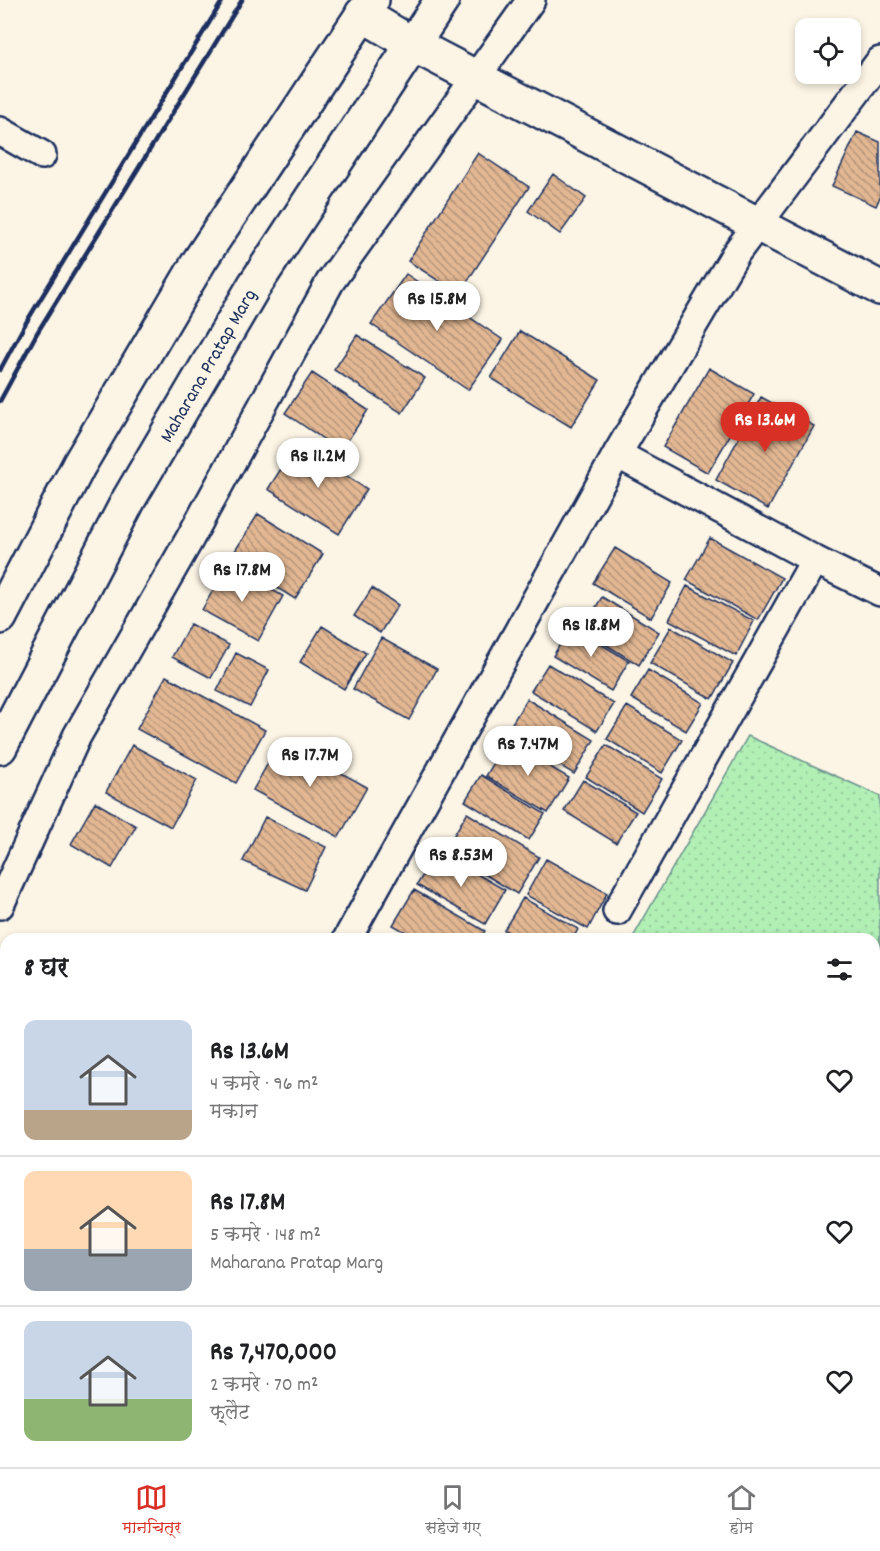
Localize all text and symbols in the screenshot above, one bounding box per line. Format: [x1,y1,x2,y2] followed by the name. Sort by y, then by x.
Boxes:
[795,18,861,84] map controls
[795,18,861,84] button: locate
[375,281,499,332] pin: Rs 15.8M
[154,284,265,449] street label: Maharana Pratap Marg
[407,286,467,314] text: Rs 15.8M
[703,402,827,453] pin: Rs 13.6M
[735,407,795,435] text: Rs 13.6M
[256,438,380,489] pin: Rs 11.2M
[290,443,346,471] text: Rs 11.2M
[180,552,304,603] pin: Rs 17.8M
[213,557,271,585] text: Rs 17.8M
[529,607,653,658] pin: Rs 18.8M
[562,612,620,640] text: Rs 18.8M
[466,726,590,777] pin: Rs 7.47M
[497,731,559,759] text: Rs 7.47M
[248,737,372,788] pin: Rs 17.7M
[281,742,339,770] text: Rs 17.7M
[399,837,523,888] pin: Rs 8.53M
[429,842,493,870] text: Rs 8.53M
[24,951,68,988] text: 8 घर
[823,953,856,986] icon: filters
[210,1034,289,1071] text: Rs 13.6M
[72,1044,144,1116] icon: home
[823,1064,856,1097] icon: heart
[210,1071,318,1099] text: 4 कमरे · 96 m²
[210,1099,258,1127] text: मकान
[210,1185,285,1222] text: Rs 17.8M
[72,1195,144,1267] icon: home
[823,1215,856,1248] icon: heart
[210,1222,321,1250] text: 5 कमरे · 148 m²
[210,1250,383,1278] text: Maharana Pratap Marg
[210,1335,337,1372] text: Rs 7,470,000
[72,1345,144,1417] icon: home
[823,1365,856,1398] icon: heart
[210,1372,318,1400] text: 2 कमरे · 70 m²
[210,1400,250,1428] text: फ़्लैट
[122,1481,181,1540] tab: मानचित्र
[425,1481,481,1540] tab: सहेजे गए
[725,1481,758,1540] tab: होम

